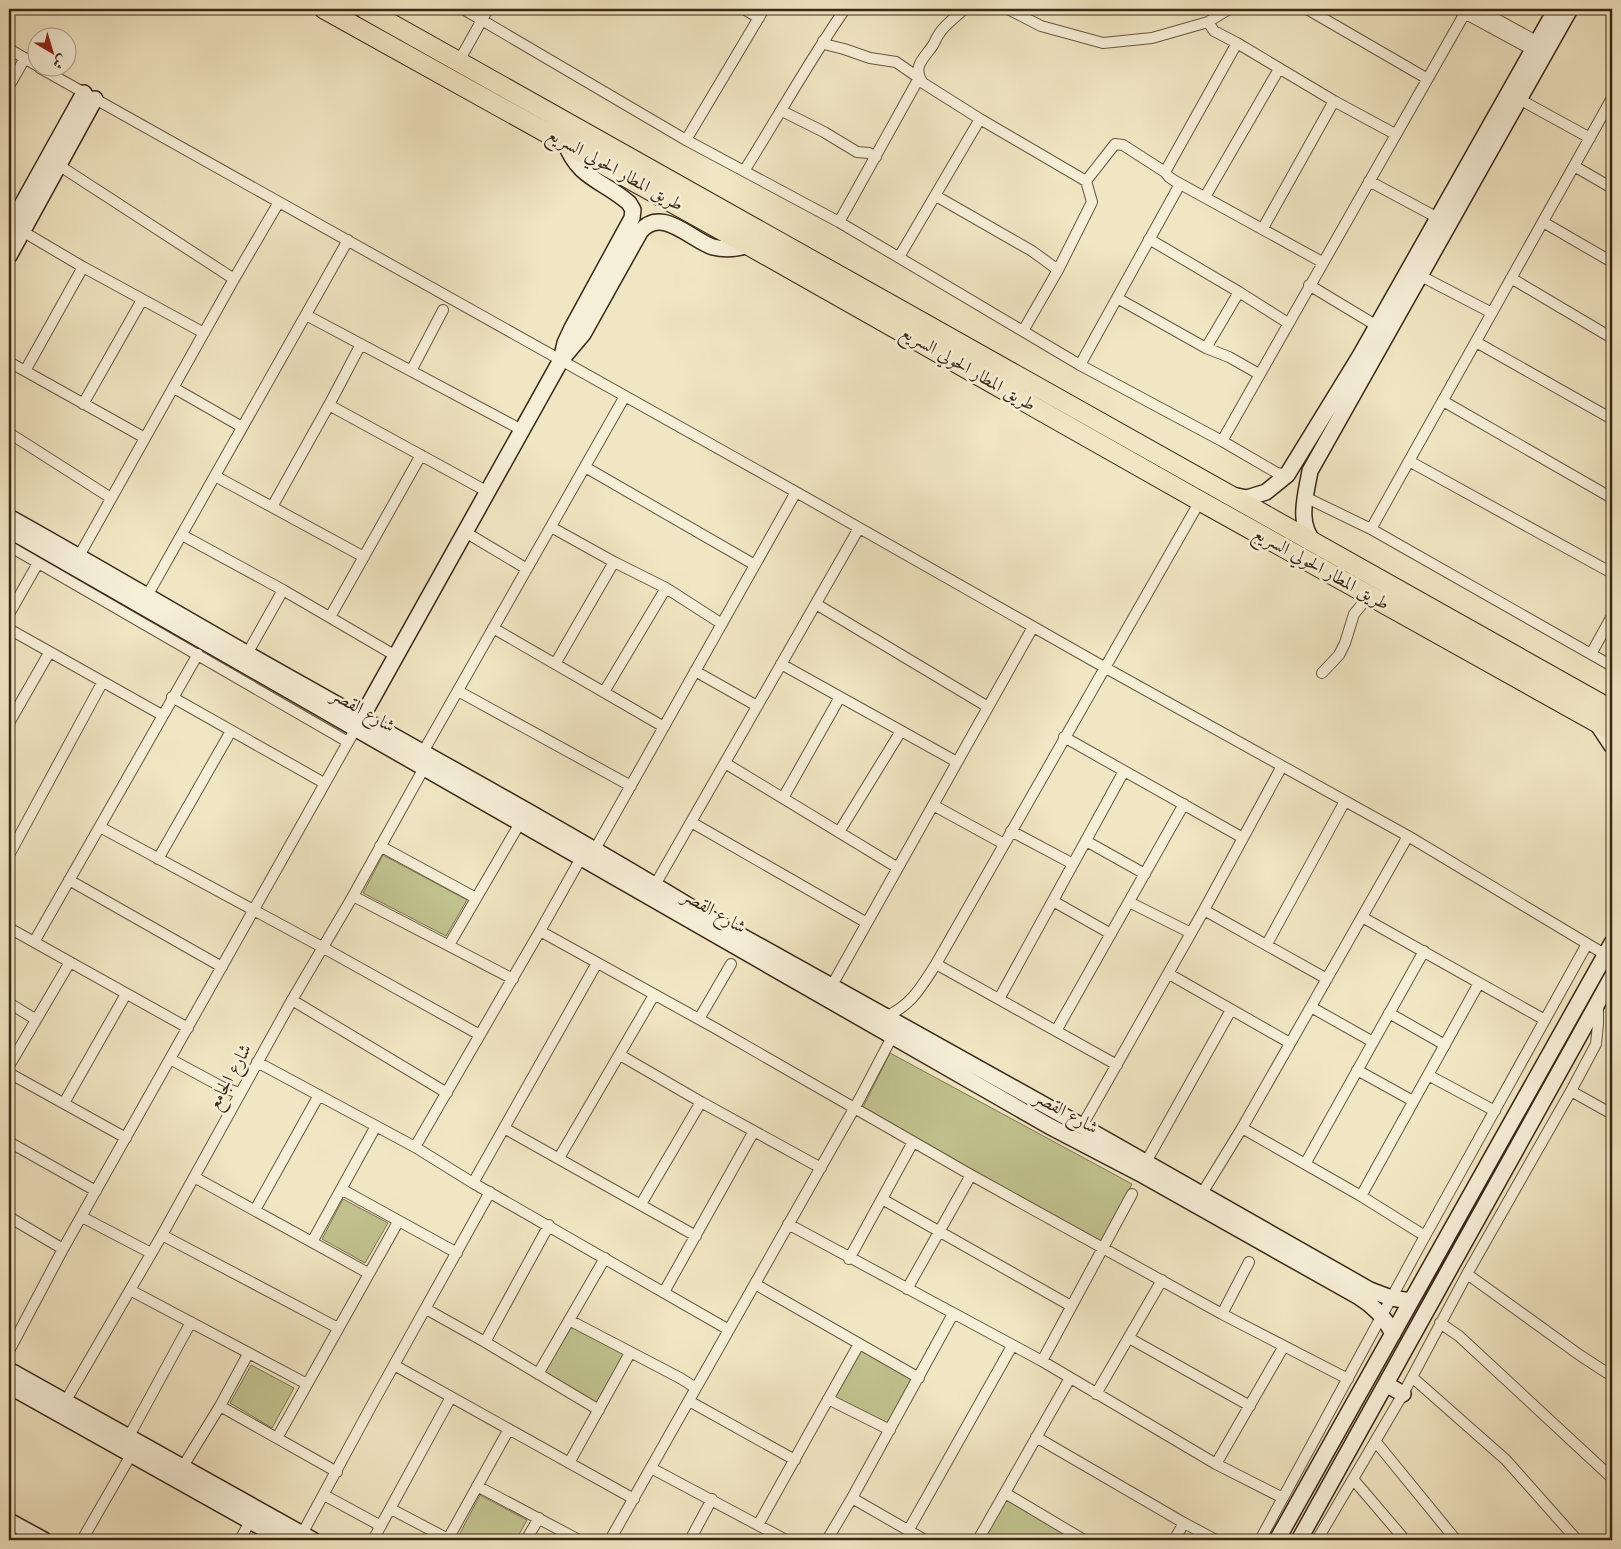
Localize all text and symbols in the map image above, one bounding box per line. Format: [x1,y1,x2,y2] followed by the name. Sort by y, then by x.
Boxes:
[28,28,78,78] north arrow
[50,52,69,71] text: ش
[541,125,686,220] street label: طريق المطار الحولي السريع
[895,323,1038,420] street label: طريق المطار الحولي السريع
[1247,524,1392,619] street label: طريق المطار الحولي السريع
[324,685,398,740] street label: شارع القصر
[675,886,749,941] street label: شارع القصر
[205,1041,260,1116] street label: شارع الجامع
[1027,1087,1101,1142] street label: شارع القصر

